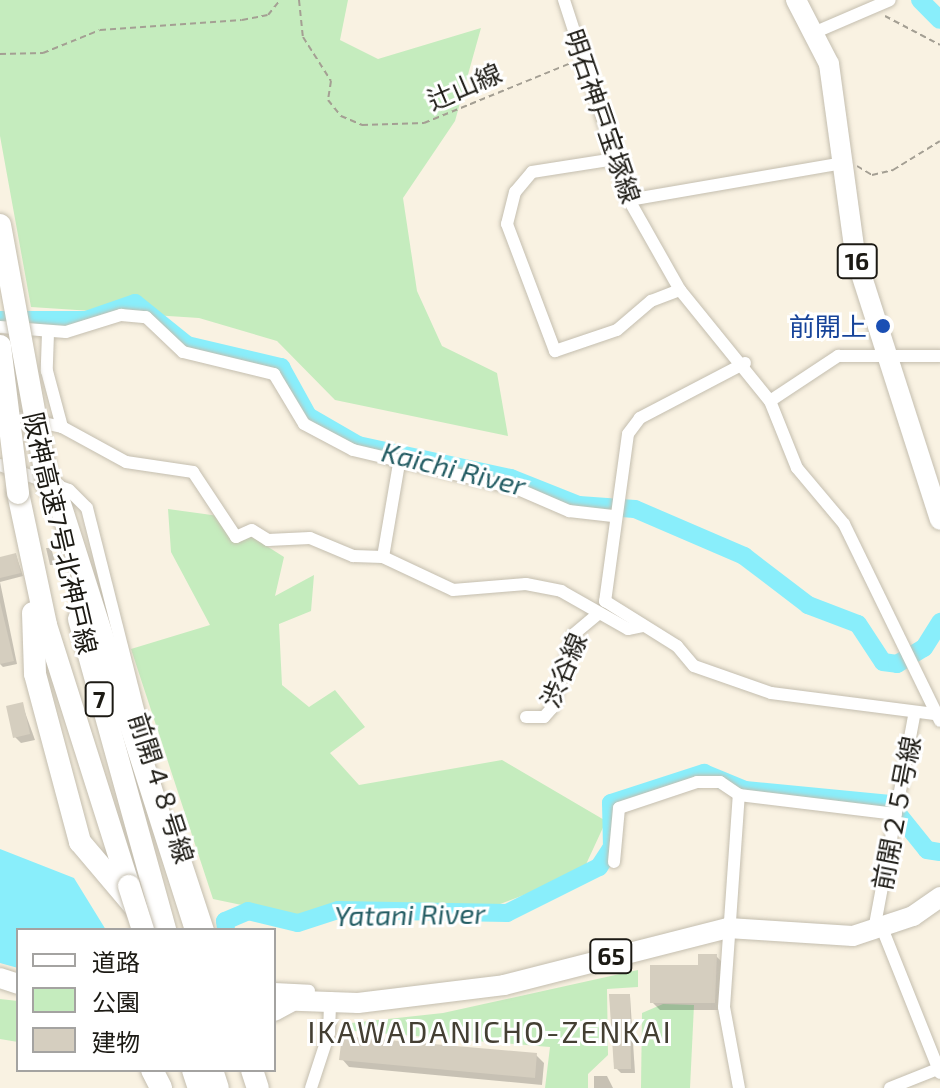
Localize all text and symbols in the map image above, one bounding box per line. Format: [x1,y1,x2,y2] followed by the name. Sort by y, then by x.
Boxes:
[559,25,647,207] street label: 明石神戸宝塚線
[422,56,506,116] street label: 辻山線
[835,241,879,281] road number: 16
[789,310,867,342] place label: 前開上
[874,317,892,335] marker: 前開上
[18,409,104,657] street label: 阪神高速7号北神戸線
[379,434,529,502] water label: Kaichi River
[533,628,593,712] street label: 渋谷線
[83,679,115,719] road number: 7
[123,709,201,867] street label: 前開４８号線
[866,733,926,893] street label: 前開２５号線
[334,896,486,932] water label: Yatani River
[16,928,276,1072] legend
[589,936,633,976] road number: 65
[92,947,140,976] text: 道路
[92,987,140,1016] text: 公園
[307,1013,673,1049] district label: IKAWADANICHO-ZENKAI
[92,1027,140,1056] text: 建物

